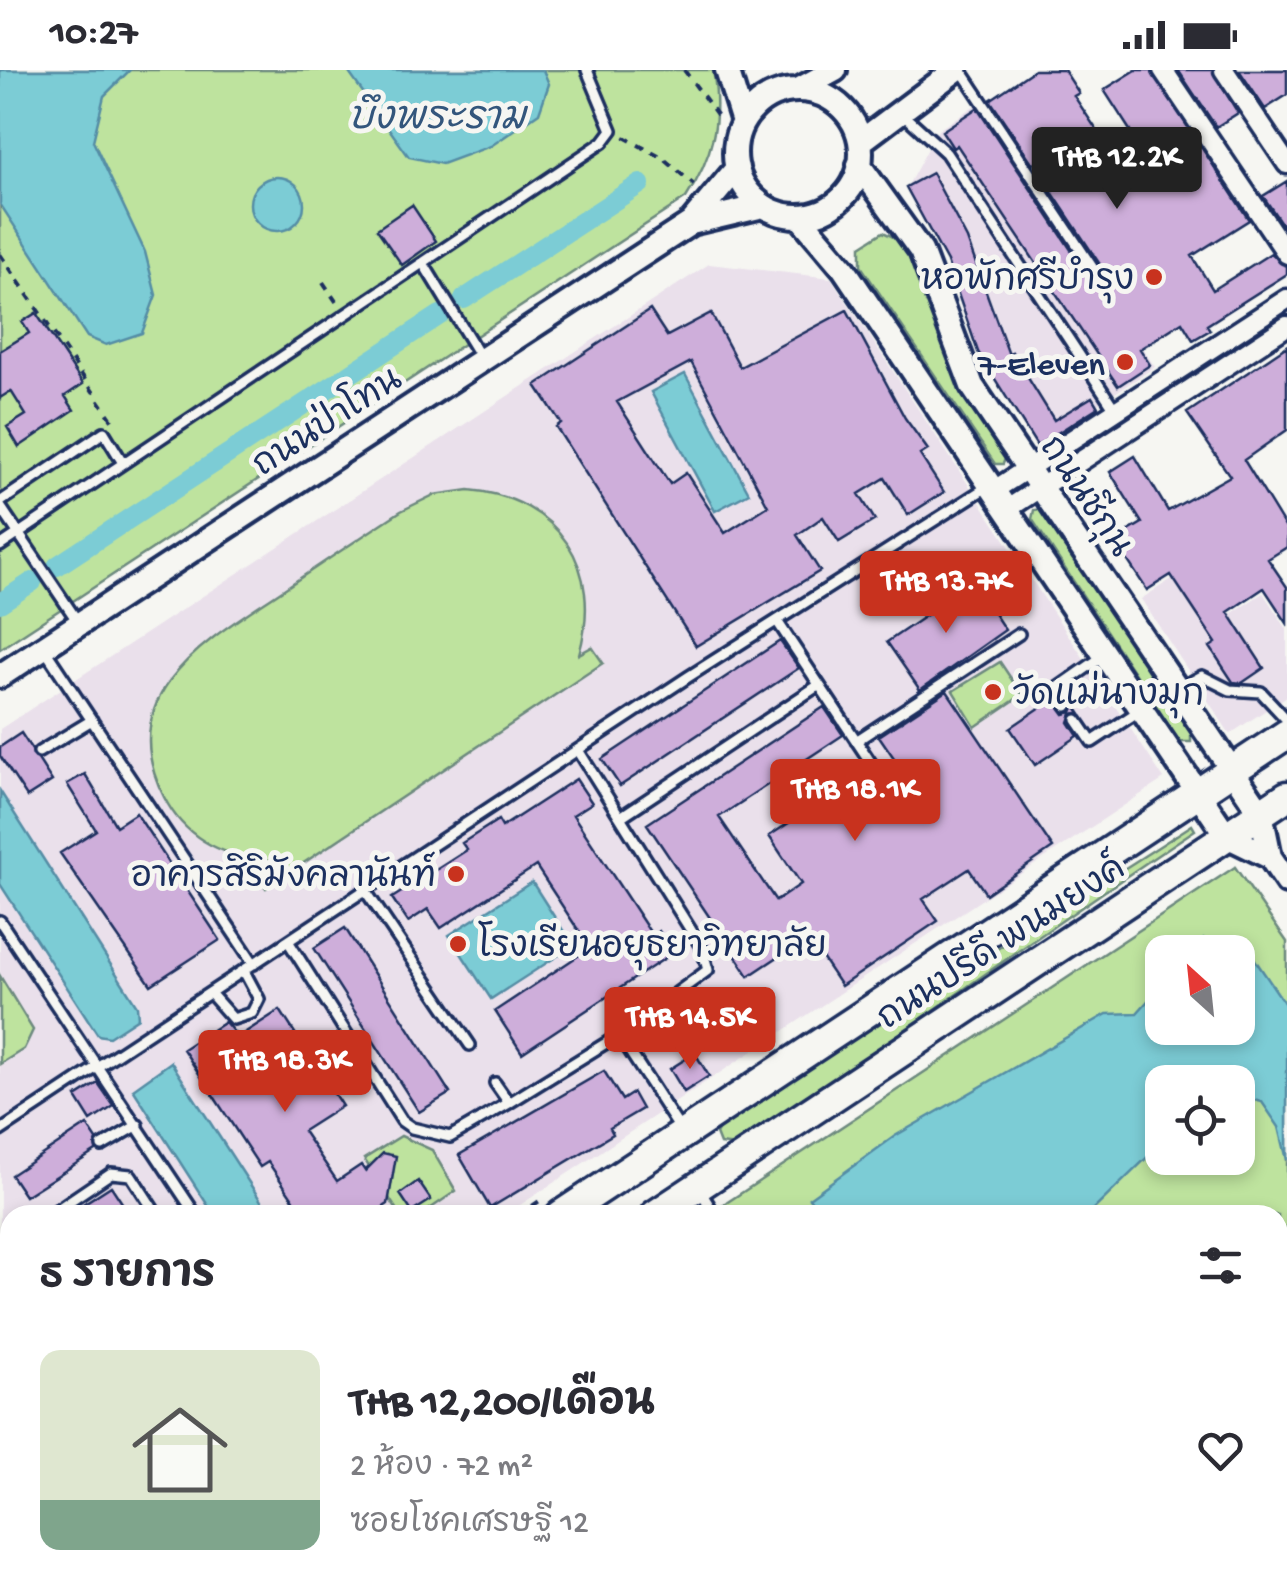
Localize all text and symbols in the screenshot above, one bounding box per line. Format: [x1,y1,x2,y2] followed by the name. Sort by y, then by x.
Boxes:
[50,13,137,57] text: 10:27
[349,93,528,143] water label: บึงพระราม
[1003,127,1231,212] pin: THB 12.2K
[1054,140,1180,178] text: THB 12.2K
[921,255,1134,304] place label: หอพักศรีบำรุง
[1143,266,1165,288] marker: หอพักศรีบำรุง
[977,347,1105,388] place label: 7-Eleven
[1114,351,1136,373] marker: 7-Eleven
[242,354,411,488] street label: ถนนป่าโทน
[1027,427,1144,567] street label: ถนนชีกุน
[832,551,1060,636] pin: THB 13.7K
[882,564,1010,602] text: THB 13.7K
[1013,670,1204,719] place label: วัดแม่นางมุก
[982,681,1004,703] marker: วัดแม่นางมุก
[741,759,969,844] pin: THB 18.1K
[792,772,918,810] text: THB 18.1K
[867,844,1135,1041] street label: ถนนปรีดี พนมยงค์
[131,851,436,900] place label: อาคารสิริมังคลานันท์
[445,863,467,885] marker: อาคารสิริมังคลานันท์
[478,920,827,971] place label: โรงเรียนอยุธยาวิทยาลัย
[447,933,469,955] marker: โรงเรียนอยุธยาวิทยาลัย
[1145,935,1255,1045] north arrow
[1145,935,1255,1175] map controls
[576,987,804,1072] pin: THB 14.5K
[626,1000,754,1038] text: THB 14.5K
[171,1030,399,1115] pin: THB 18.3K
[220,1043,350,1081] text: THB 18.3K
[1145,1065,1255,1175] button: locate
[1193,1238,1248,1293] icon: filters
[40,1253,215,1302] text: 5 รายการ
[350,1381,655,1430] text: THB 12,200/เดือน
[120,1390,240,1510] icon: home
[1193,1423,1248,1478] icon: heart
[350,1449,533,1487] text: 2 ห้อง · 72 m²
[350,1506,589,1544] text: ซอยโชคเศรษฐี 12

